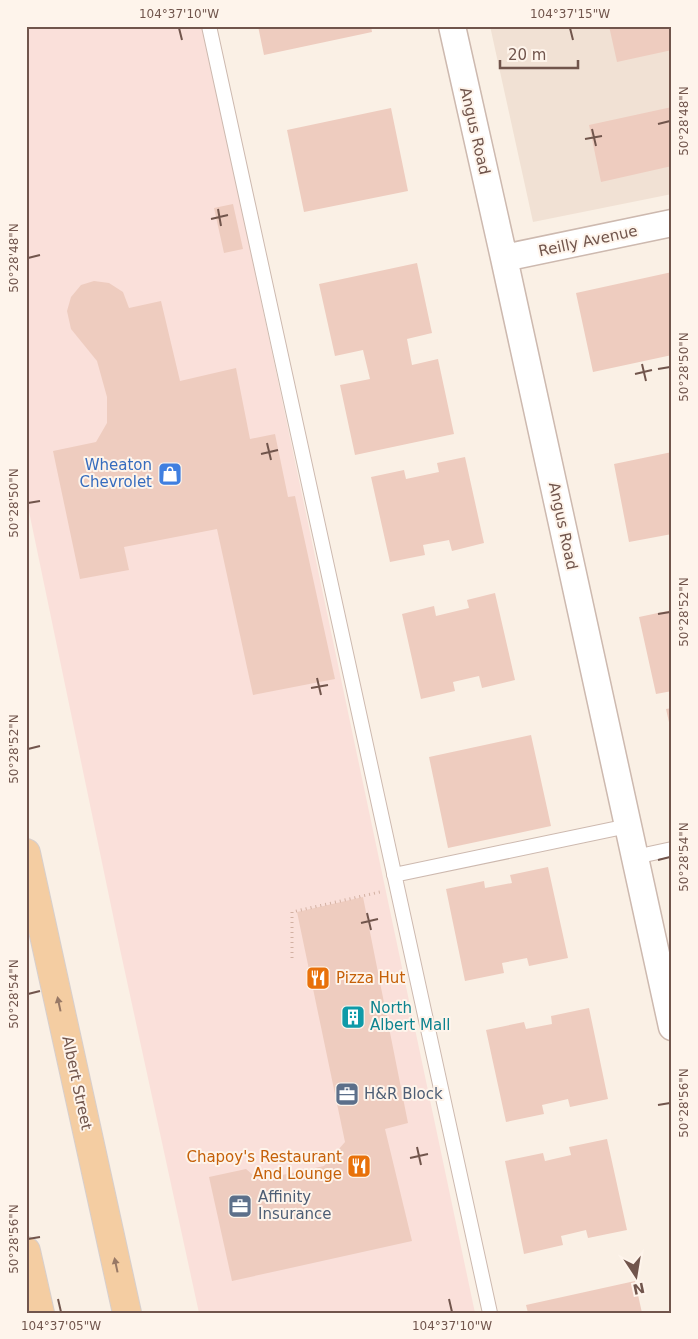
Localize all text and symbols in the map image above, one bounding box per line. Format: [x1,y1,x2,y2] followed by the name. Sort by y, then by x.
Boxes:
[139,7,219,21] text: 104°37'10"W
[530,7,610,21] text: 104°37'15"W
[500,38,578,70] scale bar
[508,46,546,64] text: 20 m
[456,86,494,176] street label: Angus Road
[677,86,691,156] text: 50°28'48"N
[537,222,639,260] street label: Reilly Avenue
[7,223,21,293] text: 50°28'48"N
[677,332,691,402] text: 50°28'50"N
[80,456,152,491] place label: Wheaton Chevrolet
[157,461,183,487] shop icon: Wheaton Chevrolet
[7,468,21,538] text: 50°28'50"N
[545,481,581,571] street label: Angus Road
[677,577,691,647] text: 50°28'52"N
[7,714,21,784] text: 50°28'52"N
[677,822,691,892] text: 50°28'54"N
[7,959,21,1029] text: 50°28'54"N
[305,965,331,991] restaurant icon: Pizza Hut
[336,969,405,987] place label: Pizza Hut
[55,996,63,1011] one-way arrow
[370,999,450,1034] place label: North Albert Mall
[340,1004,366,1030] building icon: North Albert Mall
[58,1034,96,1132] street label: Albert Street
[677,1068,691,1138] text: 50°28'56"N
[334,1081,360,1107] office icon: H&R Block
[364,1085,443,1103] place label: H&R Block
[186,1148,342,1183] place label: Chapoy's Restaurant And Lounge
[346,1153,372,1179] restaurant icon: Chapoy's Restaurant And Lounge
[258,1188,332,1223] place label: Affinity Insurance
[227,1193,253,1219] office icon: Affinity Insurance
[7,1204,21,1274] text: 50°28'56"N
[610,1252,660,1302] north arrow
[112,1257,120,1273] one-way arrow
[631,1280,646,1298] text: N
[21,1319,101,1333] text: 104°37'05"W
[412,1319,492,1333] text: 104°37'10"W

